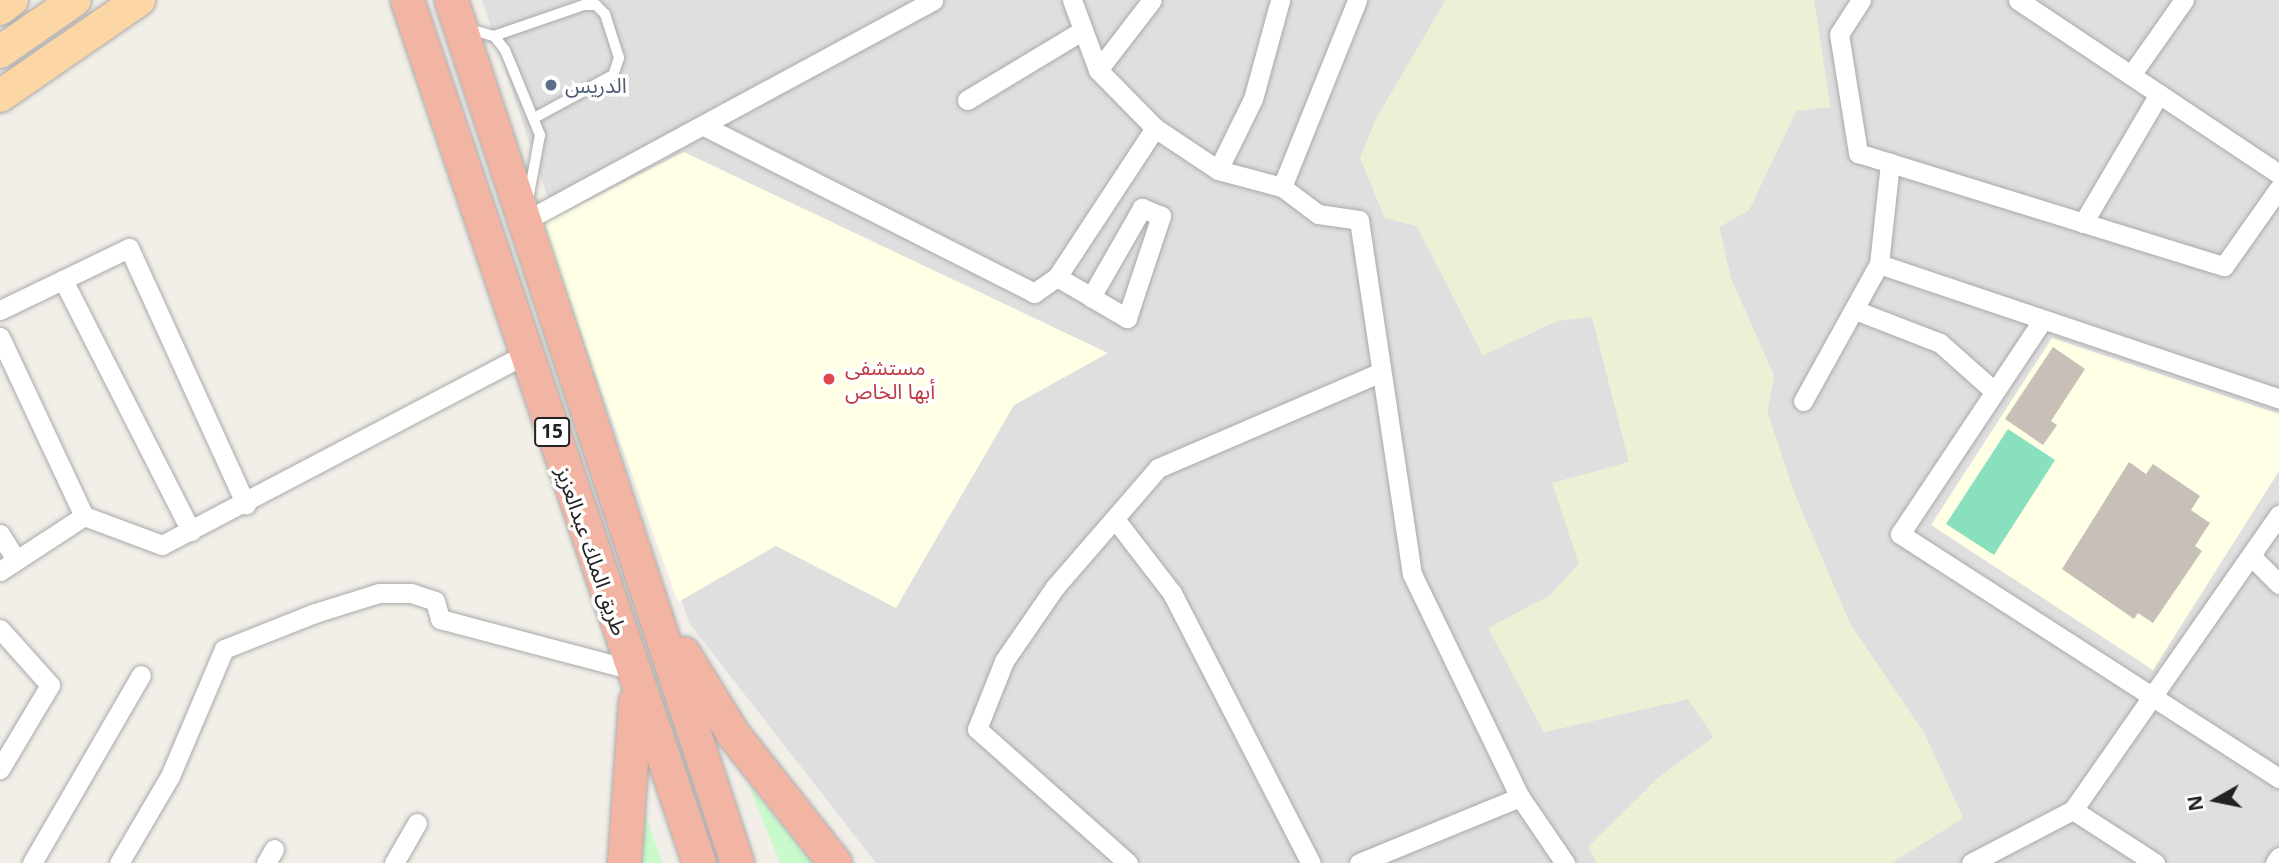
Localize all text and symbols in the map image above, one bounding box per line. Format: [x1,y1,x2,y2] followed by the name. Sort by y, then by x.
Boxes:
[565,72,627,98] place label: الدريس
[543,77,559,93] marker: الدريس
[845,354,935,404] place label: مستشفى أبها الخاص
[819,369,839,389] marker: مستشفى أبها الخاص
[533,416,571,448] road number: 15
[551,463,633,639] street label: طريق الملك عبدالعزيز
[2181,765,2251,835] north arrow
[2181,794,2209,813] text: N

